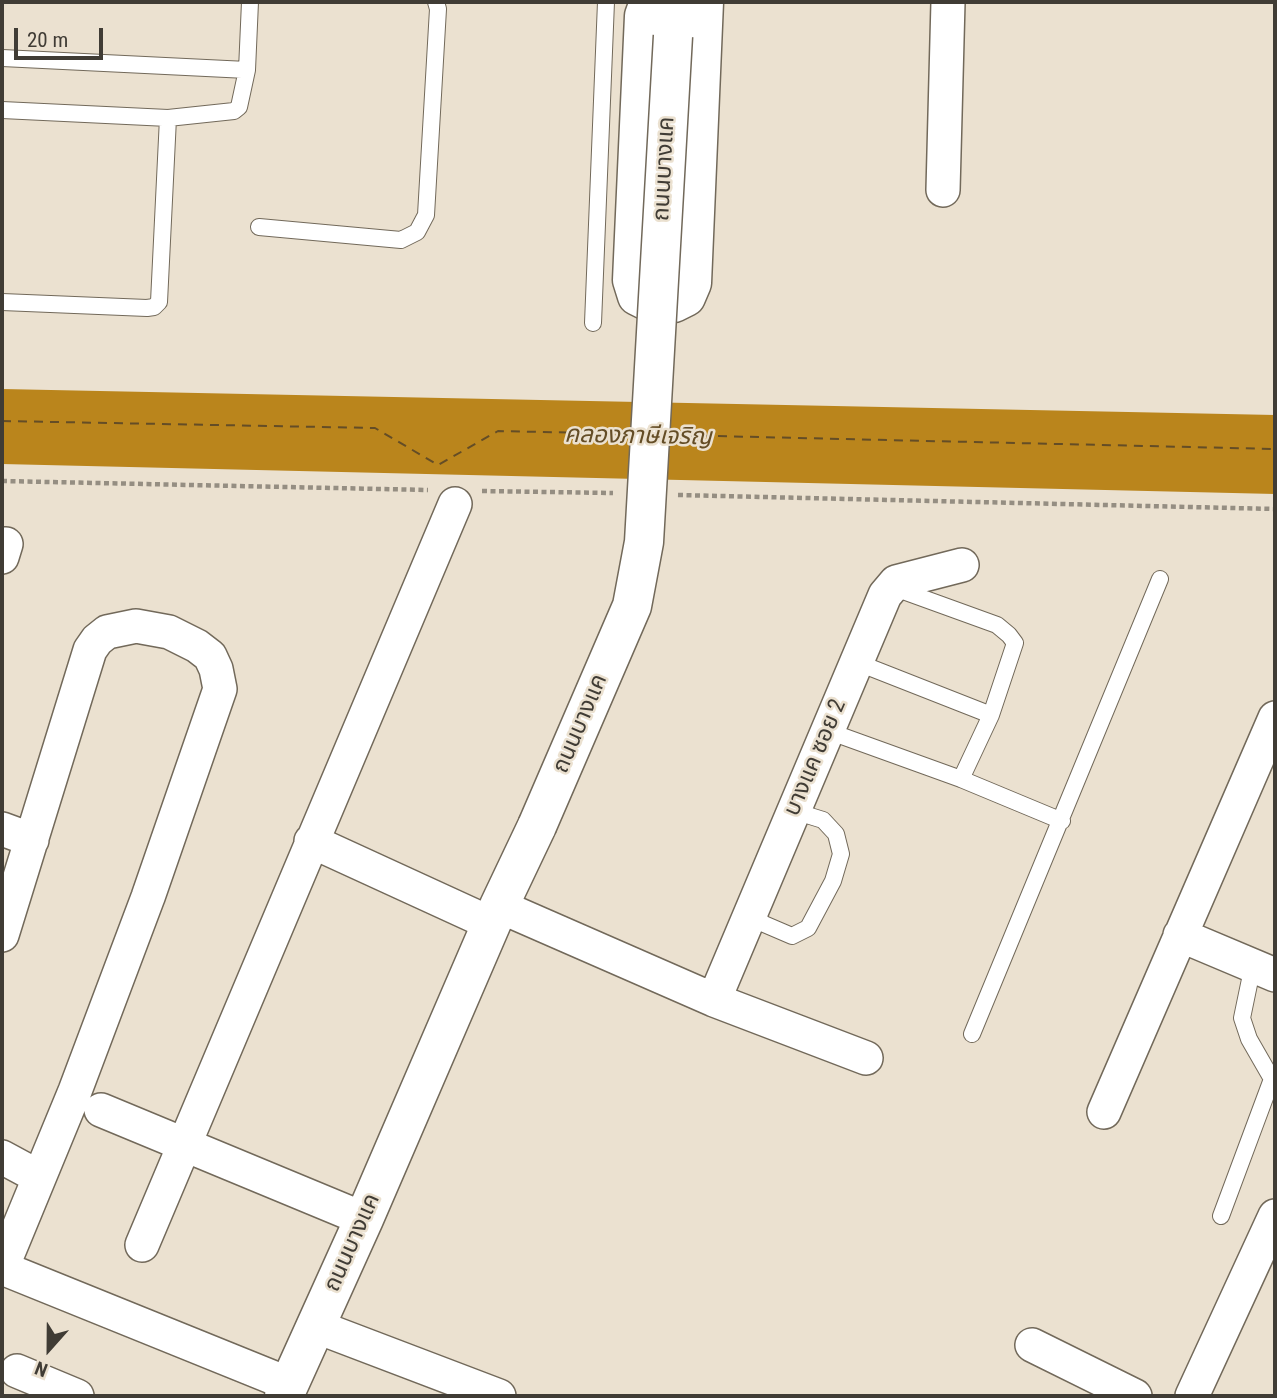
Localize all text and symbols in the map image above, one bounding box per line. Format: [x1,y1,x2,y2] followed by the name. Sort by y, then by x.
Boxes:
[18,14,107,58] scale bar
[27,28,68,52] text: 20 m
[648,116,682,222] street label: ถนนบางแค
[564,421,712,453] water label: คลองภาษีเจริญ
[548,670,614,778] street label: ถนนบางแค
[779,695,853,821] street label: บางแค ซอย 2
[319,1190,387,1296] street label: ถนนบางแค
[14,1314,84,1384] north arrow
[32,1356,51,1382] text: N

